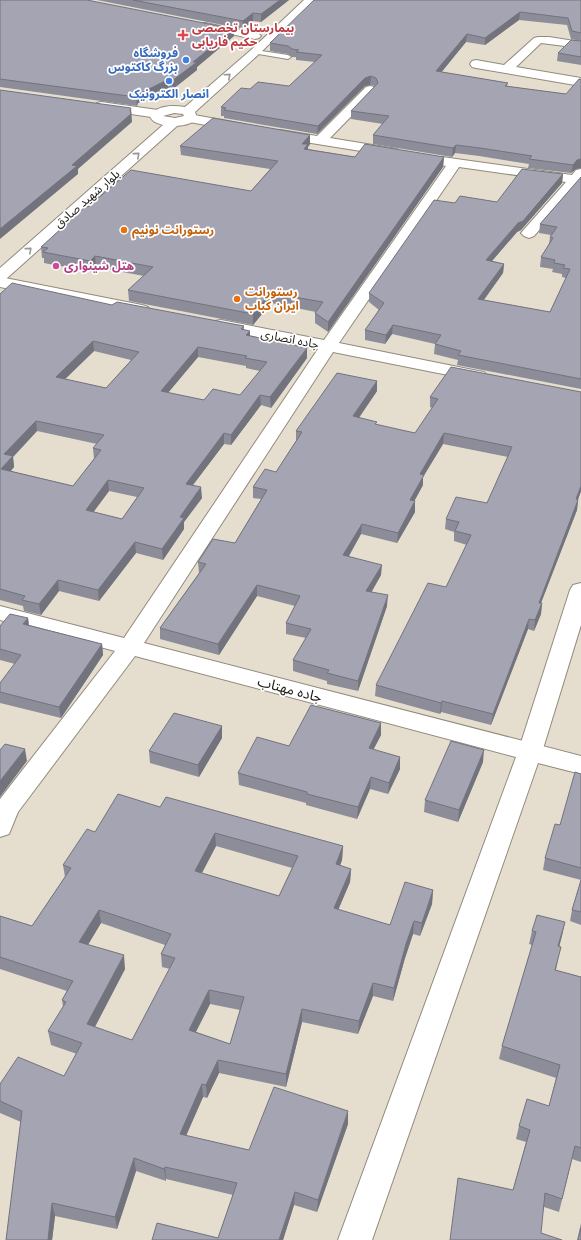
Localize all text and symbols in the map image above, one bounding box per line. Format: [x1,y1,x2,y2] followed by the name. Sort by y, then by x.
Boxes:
[192,21,294,51] place label: بیمارستان تخصصی حکیم فاریابی
[177,29,189,41] marker: بیمارستان تخصصی حکیم فاریابی
[108,46,178,74] place label: فروشگاه بزرگ کاکتوس
[181,55,191,65] marker: فروشگاه بزرگ کاکتوس
[223,74,230,81] one-way arrow
[164,76,174,86] marker: انصار الکترونیک
[129,87,209,101] place label: انصار الکترونیک
[132,152,140,160] one-way arrow
[52,167,123,231] street label: بلوار شهید صادق
[132,223,214,239] place label: رستورانت نونیم
[119,225,129,235] marker: رستورانت نونیم
[24,248,32,255] one-way arrow
[64,259,134,273] place label: هتل شینواری
[51,261,61,271] marker: هتل شینواری
[245,285,299,313] place label: رستورانت ایران کباب
[232,294,242,304] marker: رستورانت ایران کباب
[260,327,320,351] street label: جاده انصاری
[256,673,324,706] street label: جاده مهتاب

